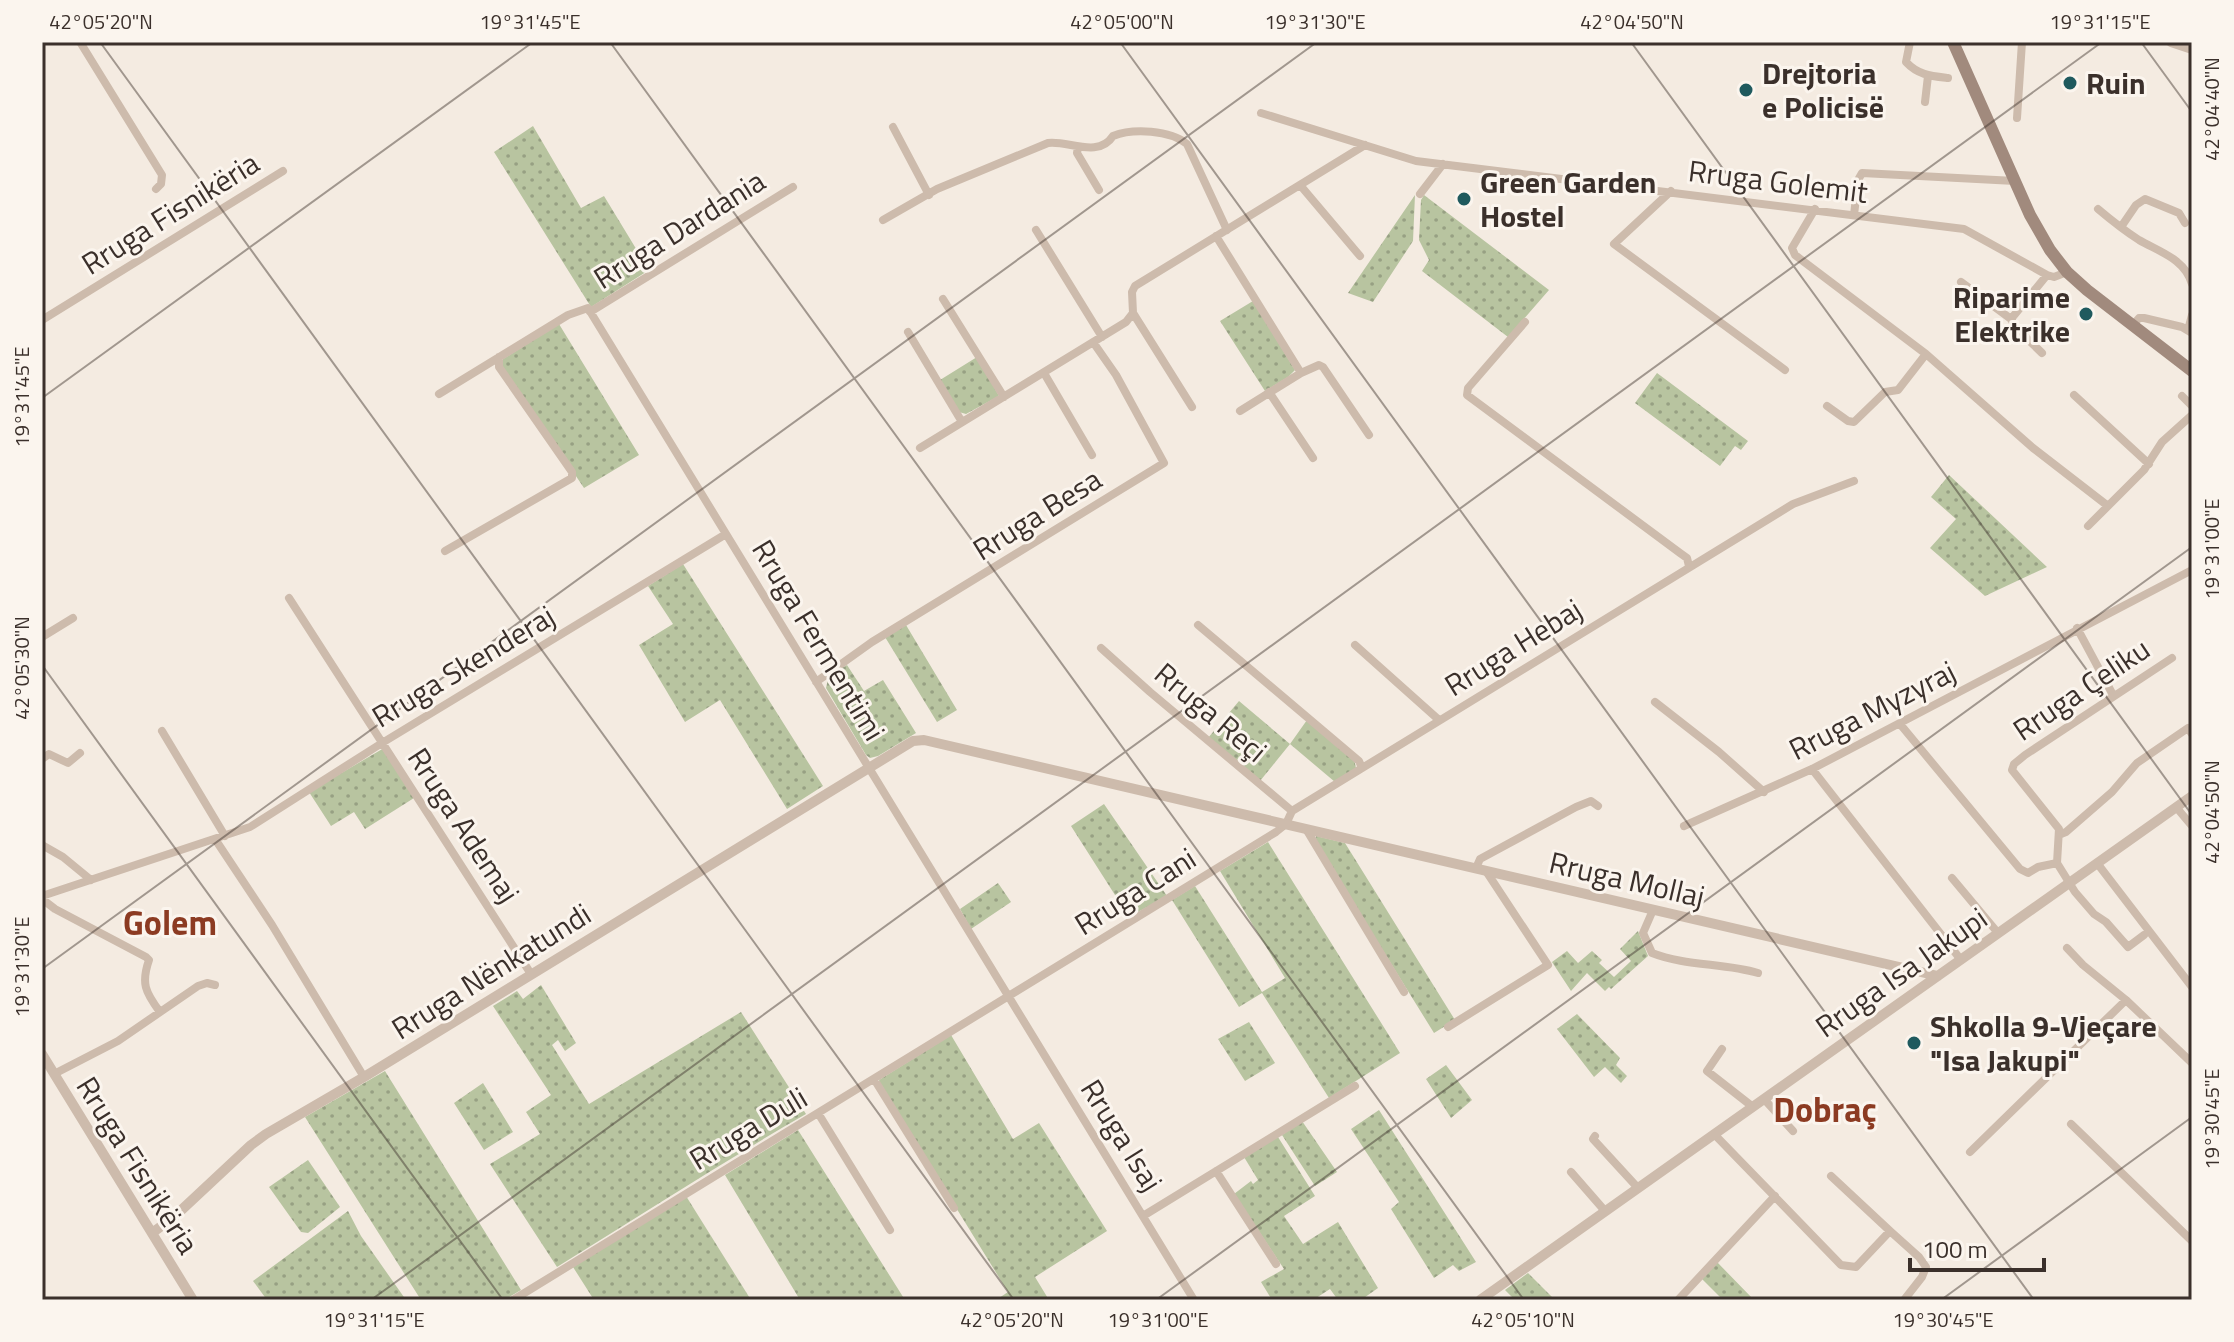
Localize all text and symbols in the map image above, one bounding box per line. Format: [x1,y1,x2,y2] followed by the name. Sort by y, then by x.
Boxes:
[49,6,153,37] text: 42°05'20"N
[479,6,581,37] text: 19°31'45"E
[1070,6,1174,37] text: 42°05'00"N
[1264,6,1366,37] text: 19°31'30"E
[1580,6,1684,37] text: 42°04'50"N
[2049,6,2151,37] text: 19°31'15"E
[1762,50,1884,130] place label: Drejtoria e Policisë
[2196,57,2227,161] text: 42°04'40"N
[2086,60,2146,106] place label: Ruin
[2061,74,2079,92] marker: Ruin
[1737,81,1755,99] marker: Drejtoria e Policisë
[72,140,268,286] street label: Rruga Fisnikëria
[1686,147,1871,215] street label: Rruga Golemit
[584,158,774,300] street label: Rruga Dardania
[1480,159,1656,239] place label: Green Garden Hostel
[1455,190,1473,208] marker: Green Garden Hostel
[1953,274,2070,354] place label: Riparime Elektrike
[2077,305,2095,323] marker: Riparime Elektrike
[6,346,37,448] text: 19°31'45"E
[964,456,1110,572] street label: Rruga Besa
[2196,498,2227,600] text: 19°31'00"E
[741,531,897,749] street label: Rruga Fermentimi
[1435,587,1591,707] street label: Rruga Hebaj
[363,593,563,739] street label: Rruga Skenderaj
[6,616,37,720] text: 42°05'30"N
[2003,626,2159,752] street label: Rruga Çeliku
[1781,648,1963,772] street label: Rruga Myzyraj
[1145,651,1277,773] street label: Rruga Reçi
[396,738,532,912] street label: Rruga Ademaj
[2196,760,2227,864] text: 42°04'50"N
[1065,835,1205,947] street label: Rruga Cani
[1545,839,1709,919] street label: Rruga Mollaj
[382,891,600,1051] street label: Rruga Nënkatundi
[1805,895,1997,1049] street label: Rruga Isa Jakupi
[123,896,217,948] district label: Golem
[6,916,37,1018] text: 19°31'30"E
[1930,1003,2157,1083] place label: Shkolla 9-Vjeçare "Isa Jakupi"
[1905,1034,1923,1052] marker: Shkolla 9-Vjeçare "Isa Jakupi"
[65,1067,211,1263] street label: Rruga Fisnikëria
[2196,1068,2227,1170] text: 19°30'45"E
[1069,1070,1175,1200] street label: Rruga Isaj
[680,1075,816,1181] street label: Rruga Duli
[1773,1083,1877,1135] district label: Dobraç
[1910,1222,2044,1272] scale bar
[1922,1231,1988,1267] text: 100 m
[323,1304,425,1335] text: 19°31'15"E
[960,1304,1064,1335] text: 42°05'20"N
[1107,1304,1209,1335] text: 19°31'00"E
[1471,1304,1575,1335] text: 42°05'10"N
[1892,1304,1994,1335] text: 19°30'45"E

